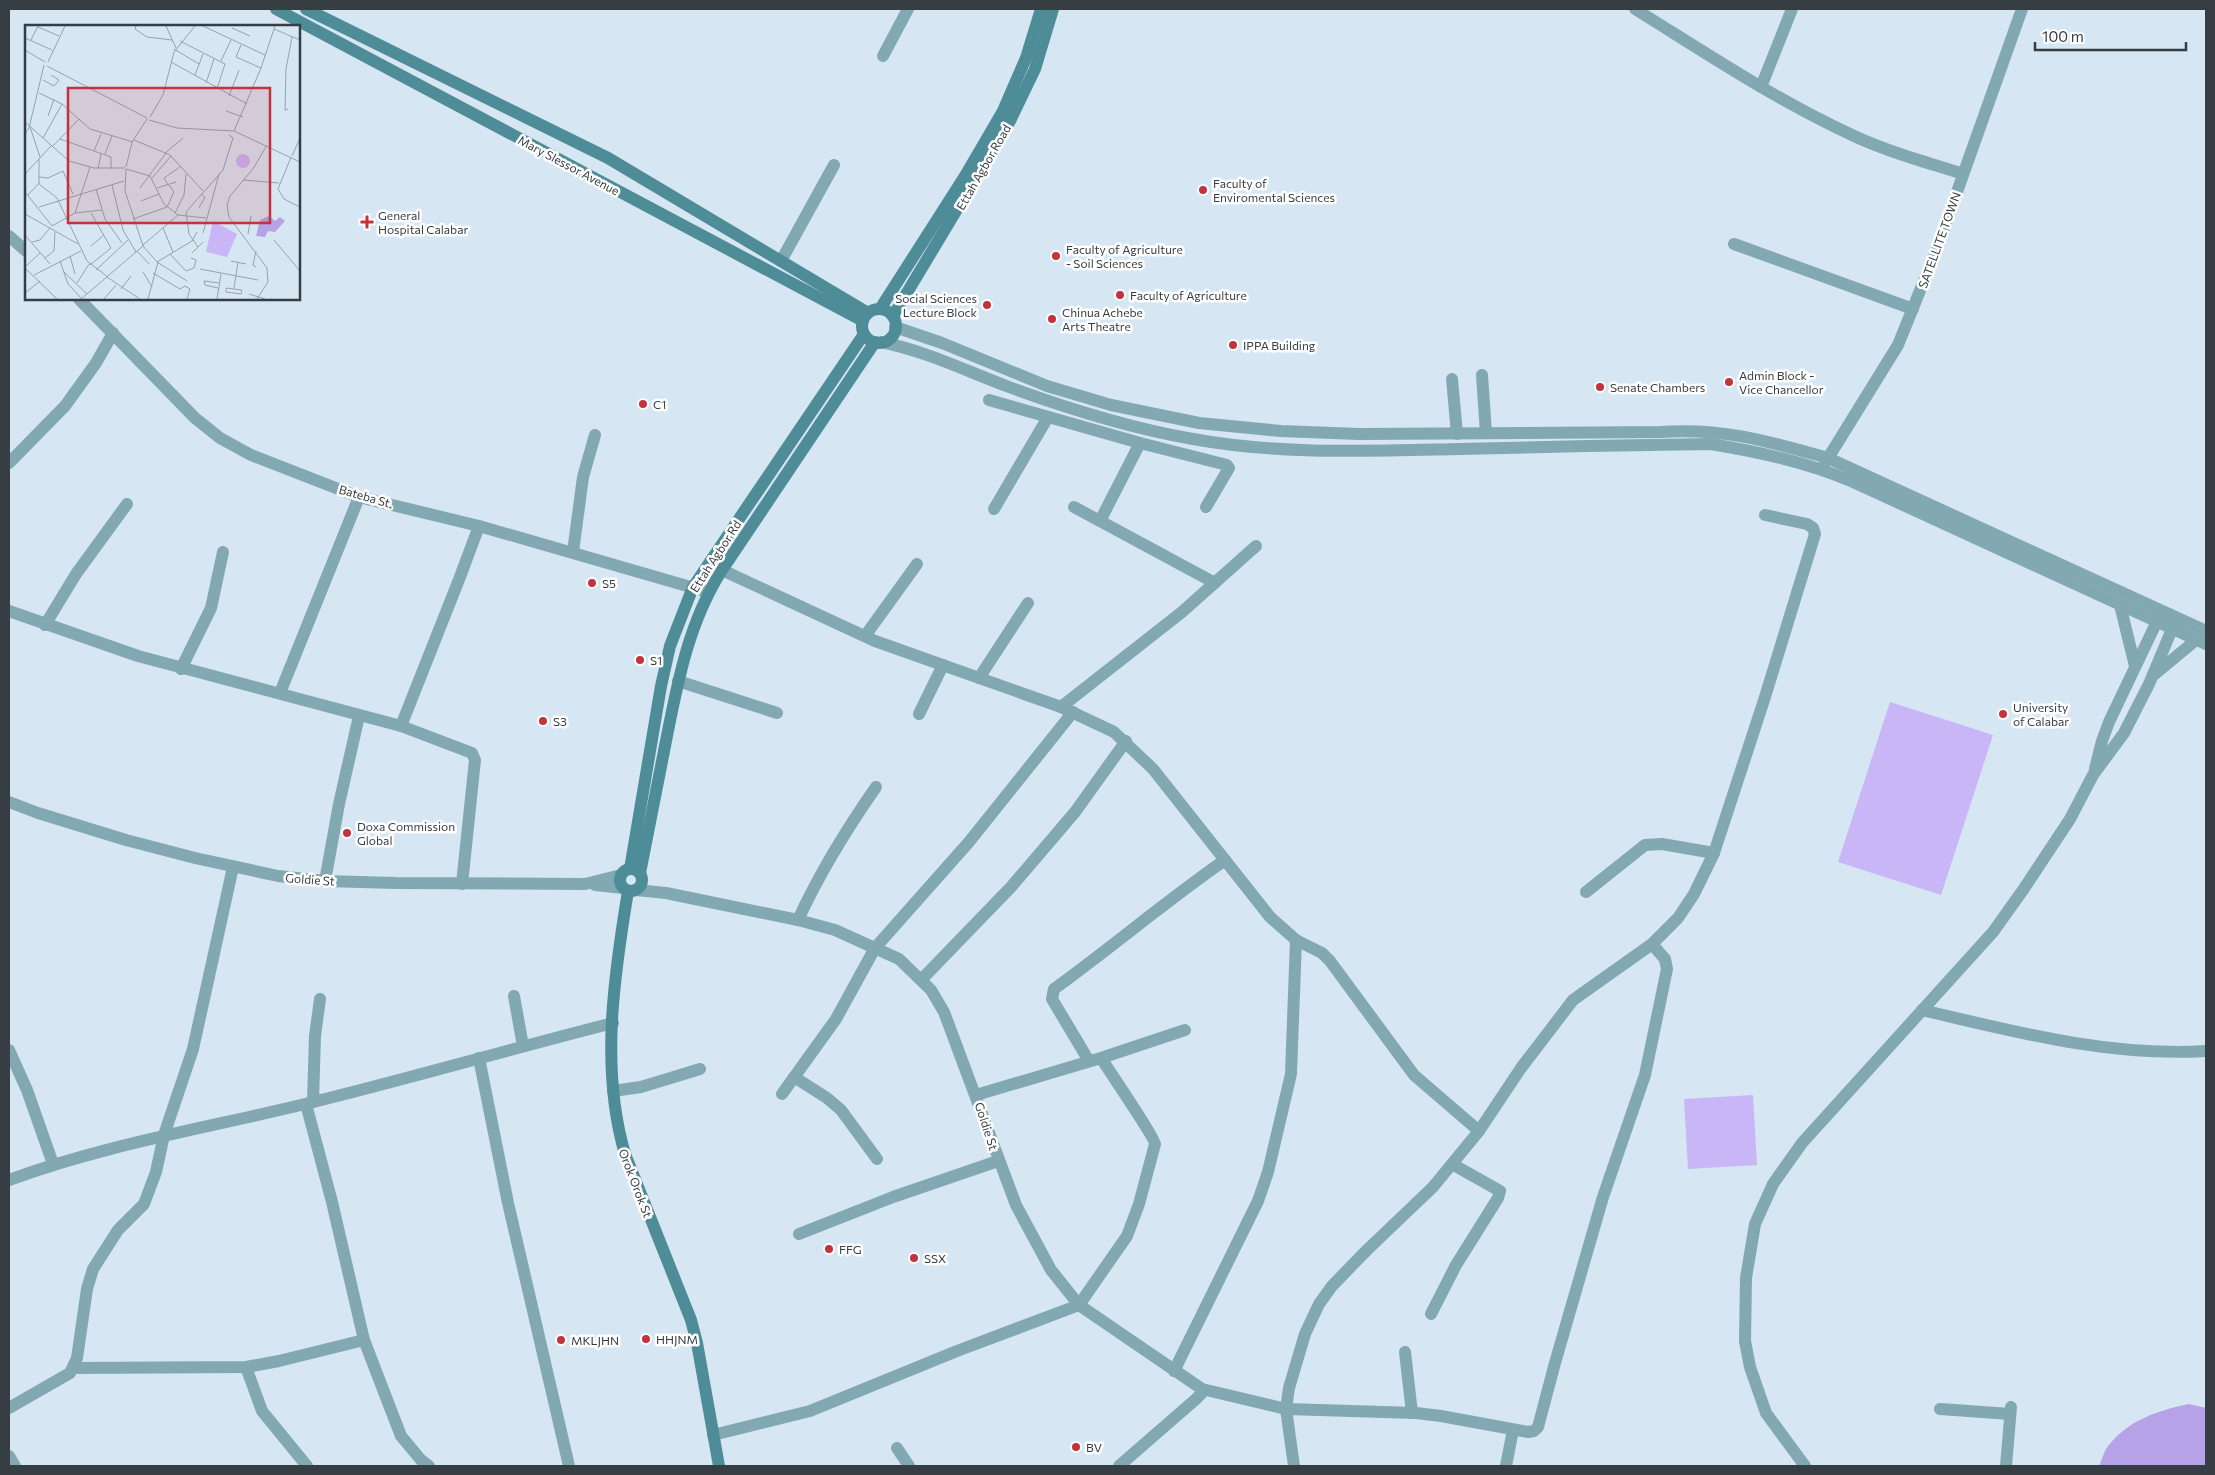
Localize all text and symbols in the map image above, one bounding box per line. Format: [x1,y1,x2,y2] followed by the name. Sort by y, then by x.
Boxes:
[2035,20,2186,52] scale bar
[25,25,300,300] inset map
[2042,27,2084,45] text: 100 m
[953,122,1013,212] street label: Ettah Agbor Road
[516,132,622,198] street label: Mary Slessor Avenue
[1213,176,1335,204] place label: Faculty of Enviromental Sciences
[1197,184,1209,196] marker: Faculty of Enviromental Sciences
[1915,190,1963,290] street label: SATELLITE TOWN
[378,208,468,236] place label: General Hospital Calabar
[360,215,374,229] marker: General Hospital Calabar
[1066,242,1183,270] place label: Faculty of Agriculture - Soil Sciences
[1050,250,1062,262] marker: Faculty of Agriculture - Soil Sciences
[1130,288,1247,302] place label: Faculty of Agriculture
[1114,289,1126,301] marker: Faculty of Agriculture
[895,291,977,319] place label: Social Sciences Lecture Block
[981,299,993,311] marker: Social Sciences Lecture Block
[1062,305,1143,333] place label: Chinua Achebe Arts Theatre
[1046,313,1058,325] marker: Chinua Achebe Arts Theatre
[1243,338,1316,352] place label: IPPA Building
[1227,339,1239,351] marker: IPPA Building
[1739,368,1824,396] place label: Admin Block - Vice Chancellor
[1723,376,1735,388] marker: Admin Block - Vice Chancellor
[1610,380,1705,394] place label: Senate Chambers
[1594,381,1606,393] marker: Senate Chambers
[653,397,666,411] place label: C1
[637,398,649,410] marker: C1
[337,482,395,510] street label: Bateba St.
[687,517,743,595] street label: Ettah Agbor Rd
[602,576,616,590] place label: S5
[586,577,598,589] marker: S5
[650,653,662,667] place label: S1
[634,654,646,666] marker: S1
[2013,700,2069,728] place label: University of Calabar
[1997,708,2009,720] marker: University of Calabar
[553,714,567,728] place label: S3
[537,715,549,727] marker: S3
[357,819,455,847] place label: Doxa Commission Global
[341,827,353,839] marker: Doxa Commission Global
[285,870,335,888] street label: Goldie St
[973,1100,1001,1152] street label: Goldie St
[616,1147,656,1219] street label: Orok Orok St
[839,1242,862,1256] place label: FFG
[823,1243,835,1255] marker: FFG
[924,1251,946,1265] place label: SSX
[908,1252,920,1264] marker: SSX
[656,1332,698,1347] place label: HHJNM
[571,1333,619,1348] place label: MKLJHN
[640,1333,652,1345] marker: HHJNM
[555,1334,567,1346] marker: MKLJHN
[1086,1440,1102,1454] place label: BV
[1070,1441,1082,1453] marker: BV

